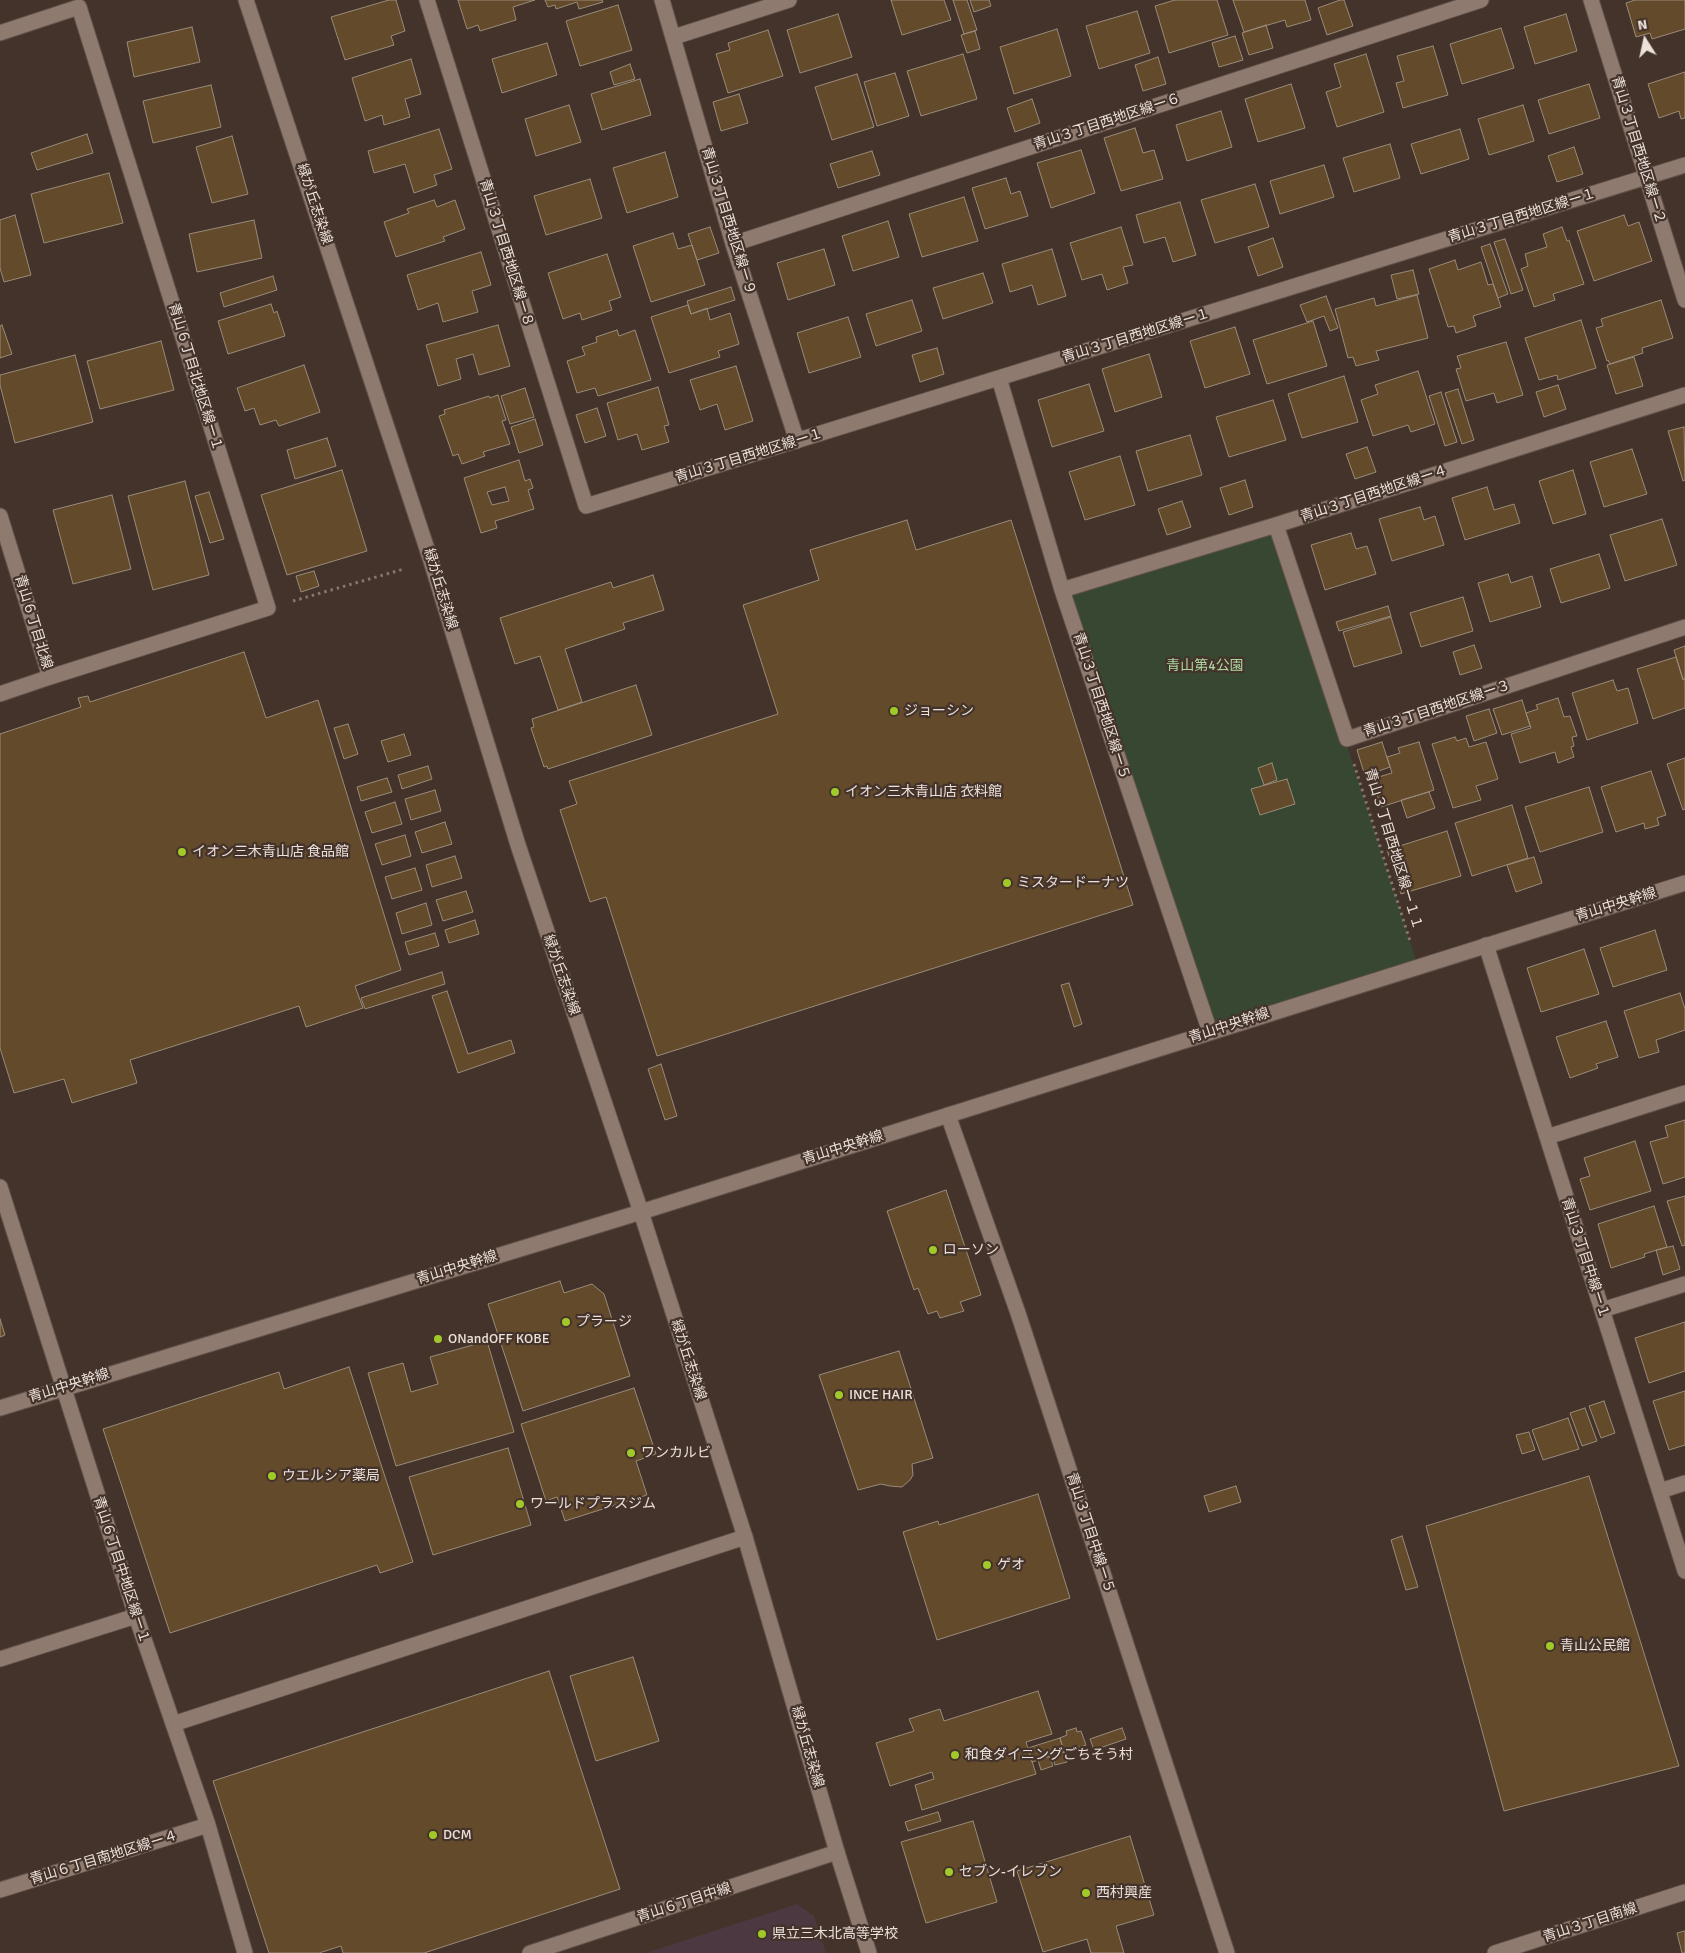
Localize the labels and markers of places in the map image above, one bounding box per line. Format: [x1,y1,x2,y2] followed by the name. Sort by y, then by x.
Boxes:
[904,703,974,719] place label: ジョーシン
[888,705,900,717] marker: ジョーシン
[845,784,1002,800] place label: イオン三木青山店 衣料館
[829,786,841,798] marker: イオン三木青山店 衣料館
[192,844,349,860] place label: イオン三木青山店 食品館
[176,846,188,858] marker: イオン三木青山店 食品館
[1017,875,1129,891] place label: ミスタードーナツ
[1001,877,1013,889] marker: ミスタードーナツ
[943,1242,999,1258] place label: ローソン
[927,1244,939,1256] marker: ローソン
[576,1314,632,1330] place label: プラージ
[560,1316,572,1328] marker: プラージ
[448,1331,550,1347] place label: ONandOFF KOBE
[432,1333,444,1345] marker: ONandOFF KOBE
[849,1387,913,1403] place label: INCE HAIR
[833,1389,845,1401] marker: INCE HAIR
[641,1445,711,1461] place label: ワンカルビ
[625,1447,637,1459] marker: ワンカルビ
[282,1468,380,1484] place label: ウエルシア薬局
[266,1470,278,1482] marker: ウエルシア薬局
[530,1496,656,1512] place label: ワールドプラスジム
[514,1498,526,1510] marker: ワールドプラスジム
[997,1557,1025,1573] place label: ゲオ
[981,1559,993,1571] marker: ゲオ
[1560,1638,1630,1654] place label: 青山公民館
[1544,1640,1556,1652] marker: 青山公民館
[965,1747,1133,1763] place label: 和食ダイニングごちそう村
[949,1749,961,1761] marker: 和食ダイニングごちそう村
[443,1827,472,1843] place label: DCM
[427,1829,439,1841] marker: DCM
[959,1864,1062,1880] place label: セブン-イレブン
[943,1866,955,1878] marker: セブン-イレブン
[1096,1885,1152,1901] place label: 西村興産
[1080,1887,1092,1899] marker: 西村興産
[772,1926,898,1942] place label: 県立三木北高等学校
[756,1928,768,1940] marker: 県立三木北高等学校

